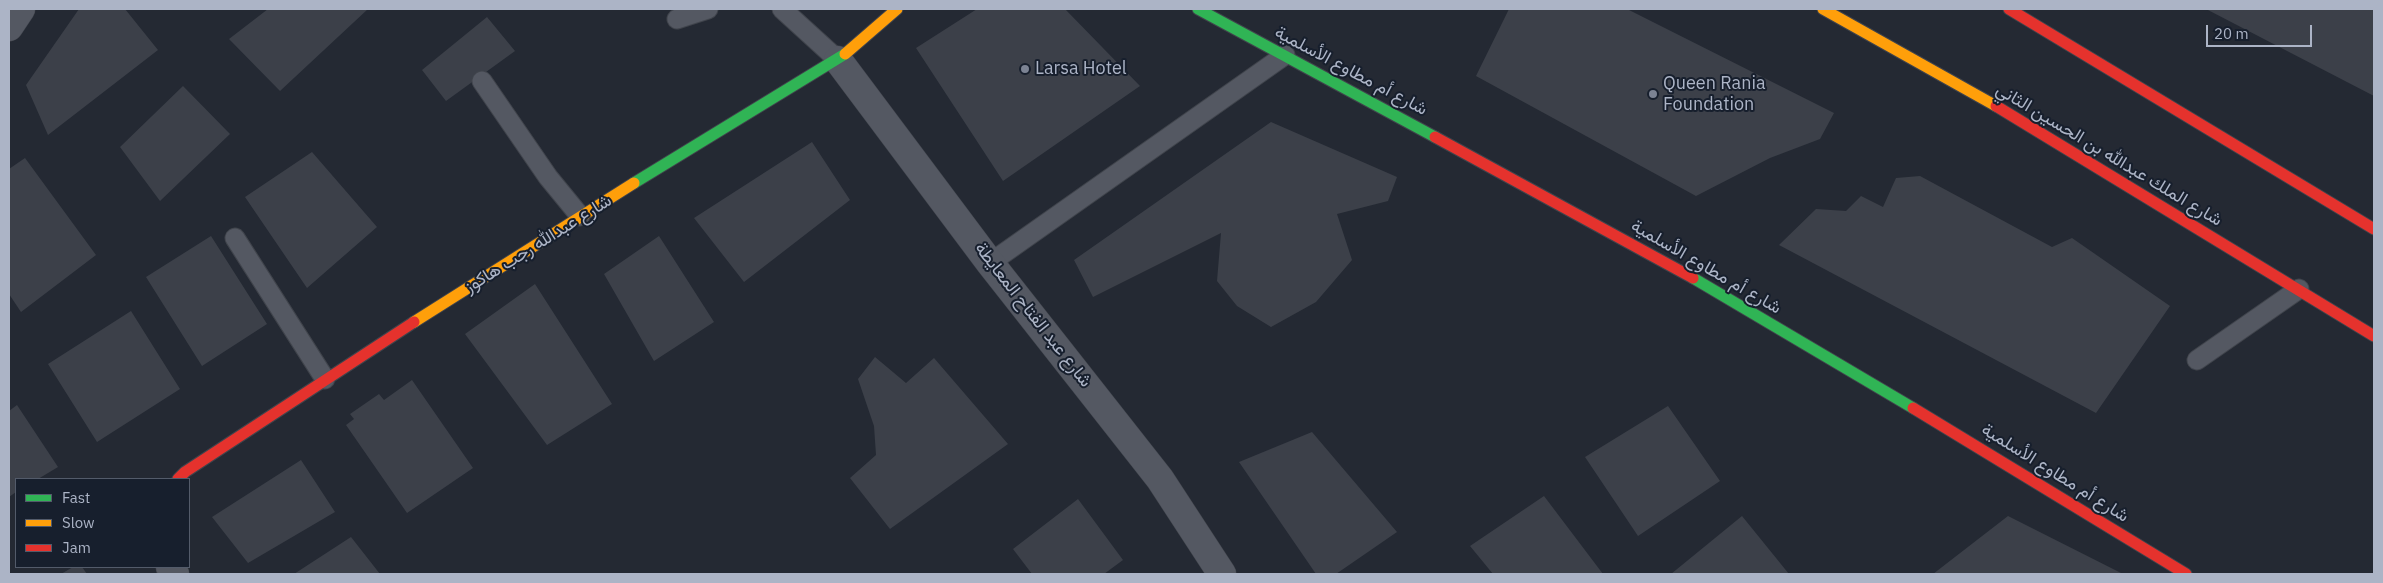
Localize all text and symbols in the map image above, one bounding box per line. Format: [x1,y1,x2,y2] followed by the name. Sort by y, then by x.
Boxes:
[2208,15,2314,47] scale bar
[1271,22,1431,120] street label: شارع أم مطاوع الأسلمية
[2214,24,2249,43] text: 20 m
[1035,58,1127,80] place label: Larsa Hotel
[1019,63,1031,75] marker: Larsa Hotel
[1663,73,1765,116] place label: Queen Rania Foundation
[1992,79,2226,231] street label: شارع الملك عبدالله بن الحسين الثاني
[1647,88,1659,100] marker: Queen Rania Foundation
[460,190,616,298] street label: شارع عبدالله رجب هاكوز
[1627,215,1785,319] street label: شارع أم مطاوع الأسلمية
[970,238,1096,392] street label: شارع عبد الفتاح المعايطة
[1977,419,2133,527] street label: شارع أم مطاوع الأسلمية
[15,478,190,568] legend
[62,488,90,507] text: Fast
[62,513,95,532] text: Slow
[62,538,91,557] text: Jam

